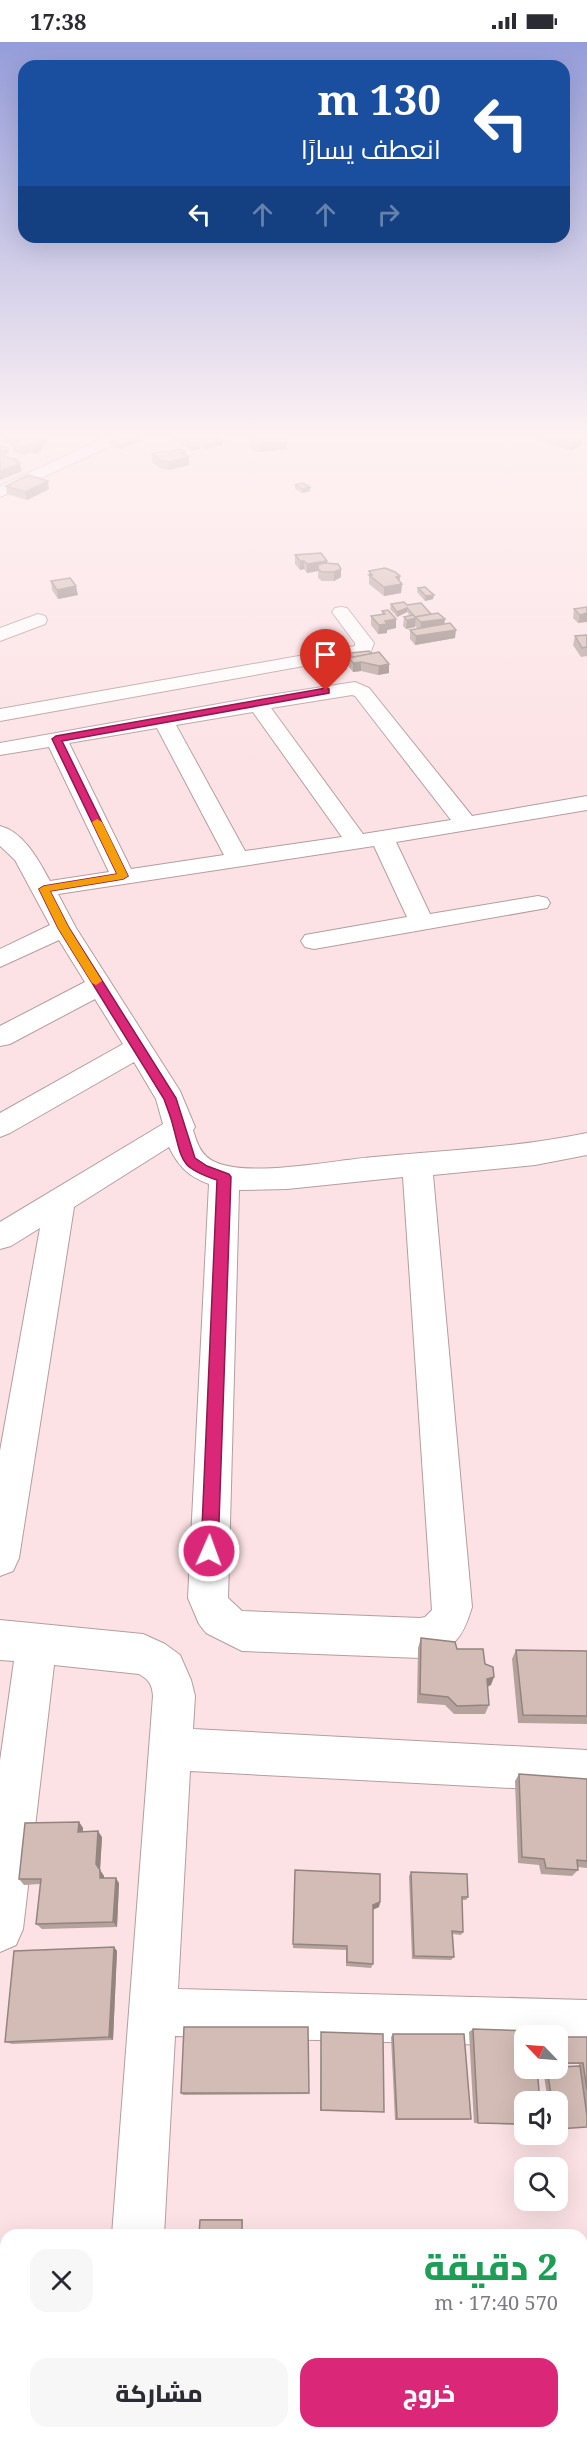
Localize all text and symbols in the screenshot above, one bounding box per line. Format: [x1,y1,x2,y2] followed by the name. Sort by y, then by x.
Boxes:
[30,6,86,36] text: 17:38
[317,70,441,127] text: 130 m
[462,84,540,162] icon: left
[301,130,441,167] text: انعطف يسارًا
[183,198,216,231] icon: left
[246,198,279,231] icon: ahead
[309,198,342,231] icon: ahead
[372,198,405,231] icon: right
[300,629,351,691] pin
[309,638,342,671] icon: arrive
[177,1519,241,1583] position arrow
[514,2025,568,2079] north arrow
[514,2025,568,2211] map controls
[514,2091,568,2145] button: sound
[514,2157,568,2211] button: search
[424,2242,558,2291] text: 2 دقيقة
[30,2249,93,2312] button: close
[435,2289,558,2316] text: 570 m · 17:40
[30,2358,288,2427] button: مشاركة
[300,2358,558,2427] button: خروج

